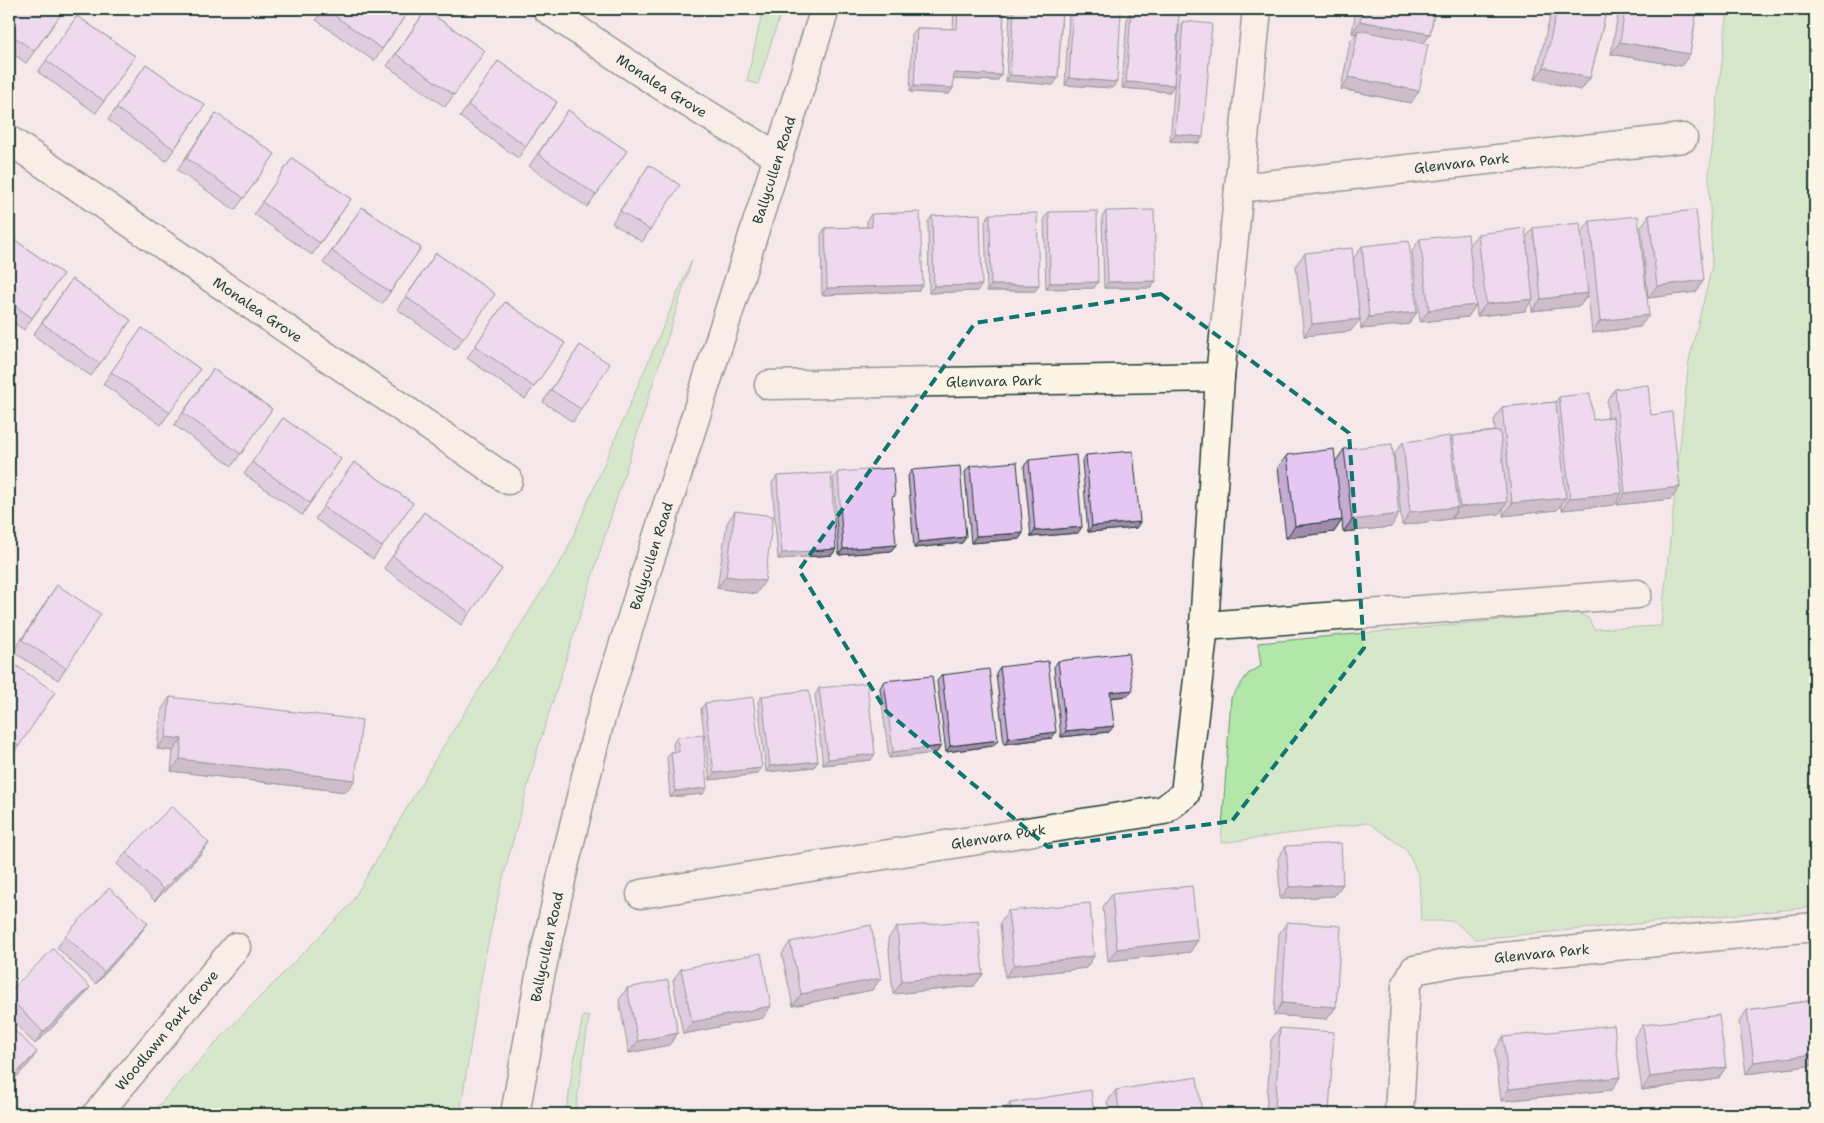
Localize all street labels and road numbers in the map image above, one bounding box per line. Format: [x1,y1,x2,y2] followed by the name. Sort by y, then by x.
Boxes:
[613,50,711,121] street label: Monalea Grove
[748,114,799,226] street label: Ballycullen Road
[1413,149,1510,177] street label: Glenvara Park
[210,273,306,346] street label: Monalea Grove
[946,371,1042,391] street label: Glenvara Park
[626,500,677,612] street label: Ballycullen Road
[950,820,1047,853] street label: Glenvara Park
[526,890,567,1004] street label: Ballycullen Road
[1493,940,1590,967] street label: Glenvara Park
[111,966,222,1094] street label: Woodlawn Park Grove

